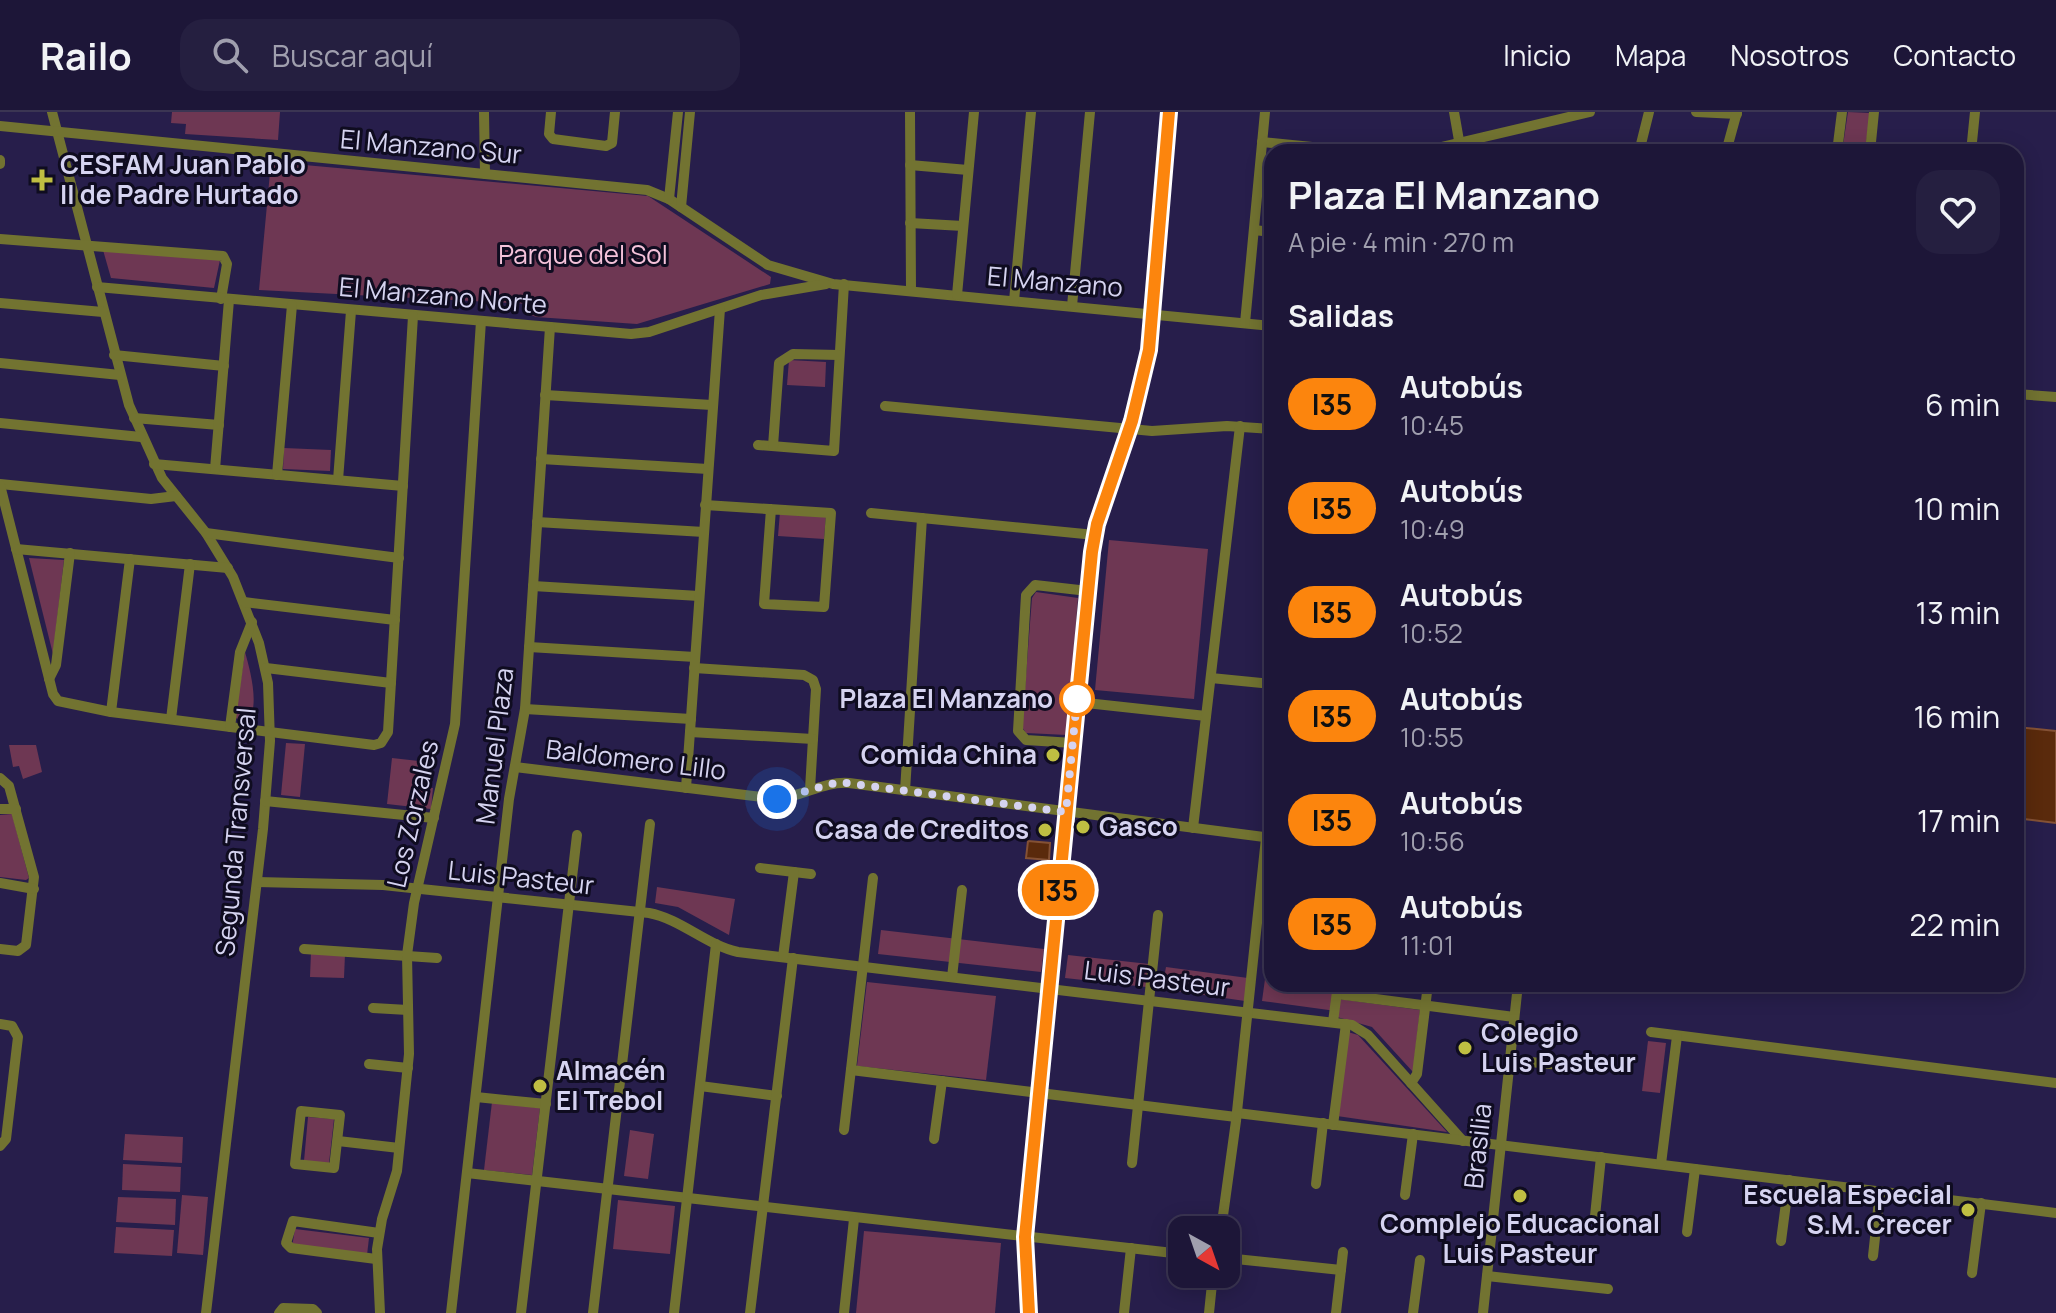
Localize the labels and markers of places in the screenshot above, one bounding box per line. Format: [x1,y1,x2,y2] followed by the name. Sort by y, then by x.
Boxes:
[60,146,306,212] place label: CESFAM Juan Pablo II de Padre Hurtado
[31,169,53,191] marker: CESFAM Juan Pablo II de Padre Hurtado
[840,680,1053,716] place label: Plaza El Manzano
[1060,682,1094,716] marker: Plaza El Manzano
[861,736,1037,772] place label: Comida China
[1044,746,1062,764] marker: Comida China
[1099,808,1178,844] place label: Gasco
[815,811,1029,847] place label: Casa de Creditos
[1074,818,1092,836] marker: Gasco
[1036,821,1054,839] marker: Casa de Creditos
[1481,1014,1636,1080] place label: Colegio Luis Pasteur
[1456,1039,1474,1057] marker: Colegio Luis Pasteur
[556,1052,666,1118] place label: Almacén El Trebol
[531,1077,549,1095] marker: Almacén El Trebol
[1743,1176,1952,1242] place label: Escuela Especial S.M. Crecer
[1511,1187,1529,1205] marker: Complejo Educacional Luis Pasteur
[1959,1201,1977,1219] marker: Escuela Especial S.M. Crecer
[1380,1205,1660,1271] place label: Complejo Educacional Luis Pasteur

